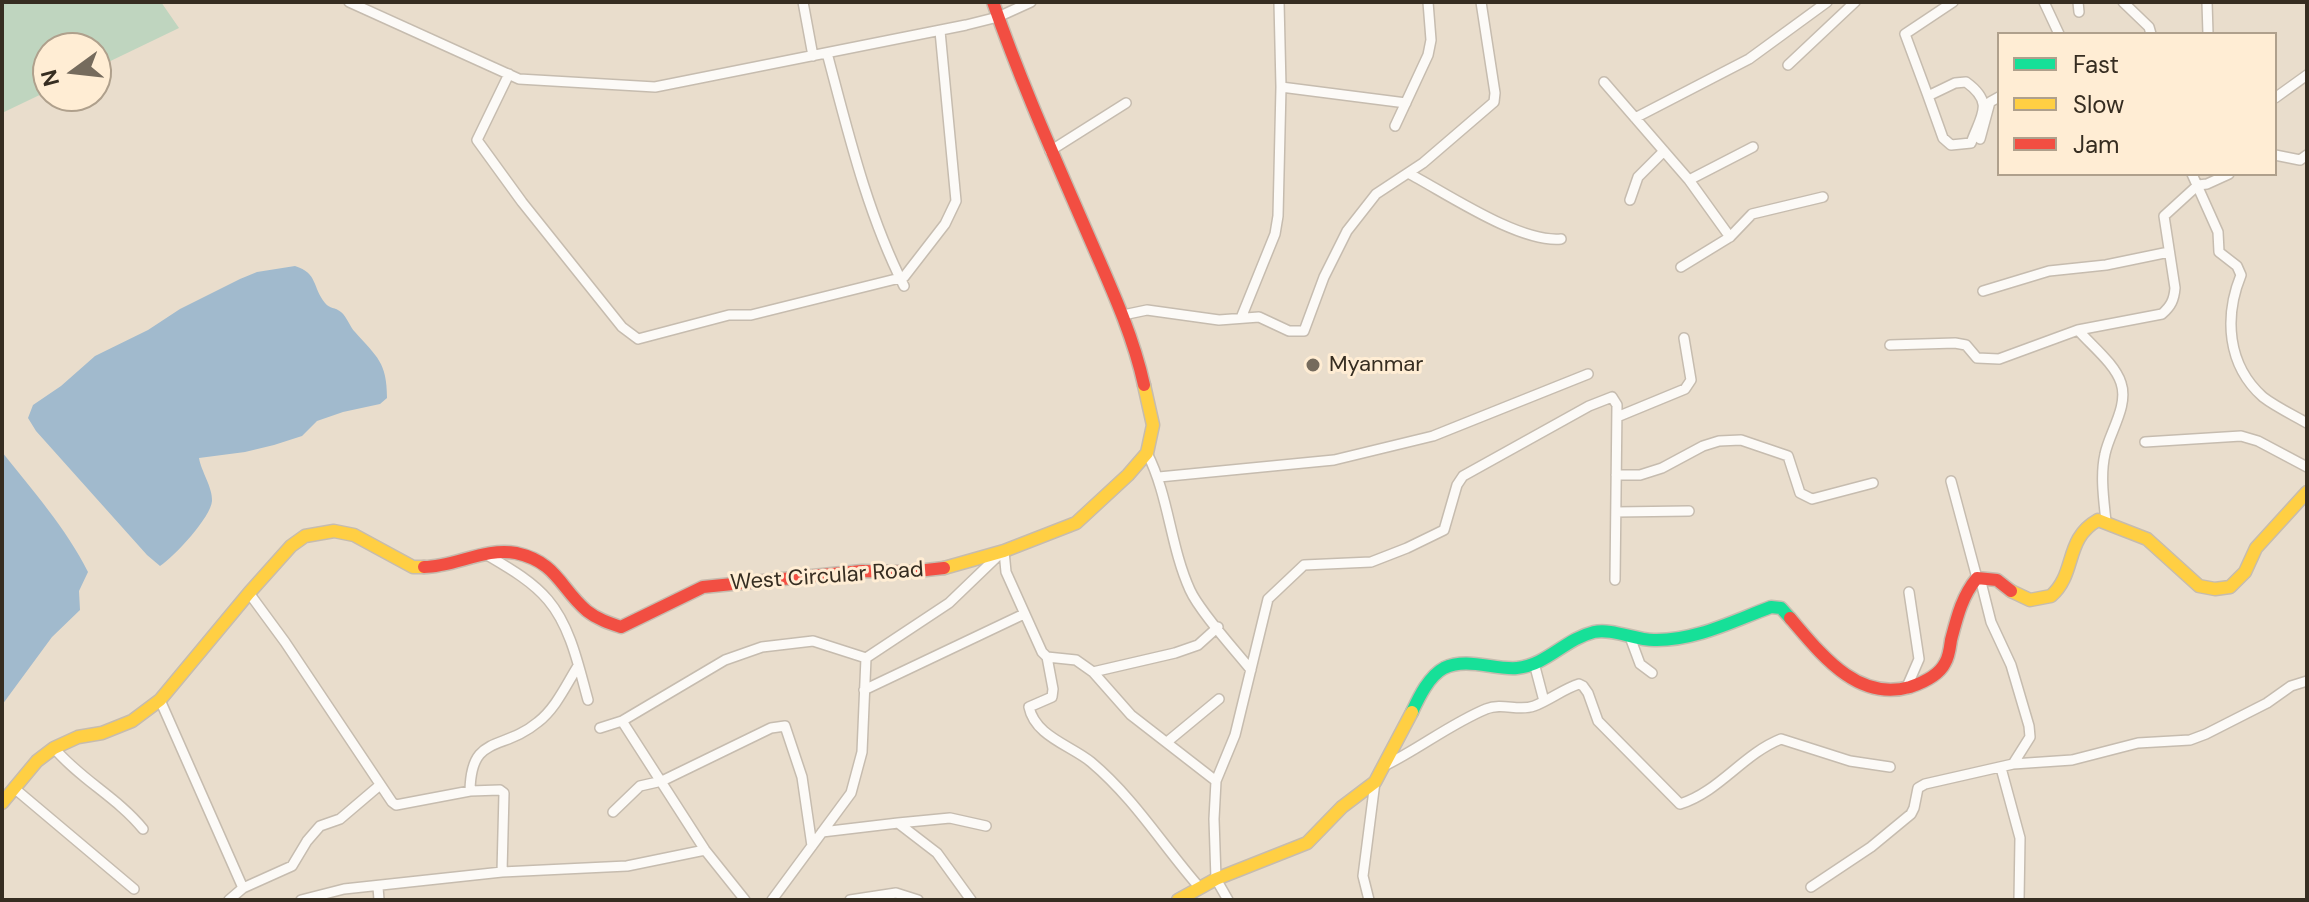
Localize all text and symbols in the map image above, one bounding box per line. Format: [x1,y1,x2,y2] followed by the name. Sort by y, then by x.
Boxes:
[32,32,112,112] north arrow
[1997,32,2277,176] legend
[2073,49,2119,80] text: Fast
[34,66,66,89] text: N
[2073,89,2124,120] text: Slow
[2073,129,2119,160] text: Jam
[1329,352,1423,378] place label: Myanmar
[1304,356,1322,374] marker: Myanmar
[729,557,925,597] street label: West Circular Road

